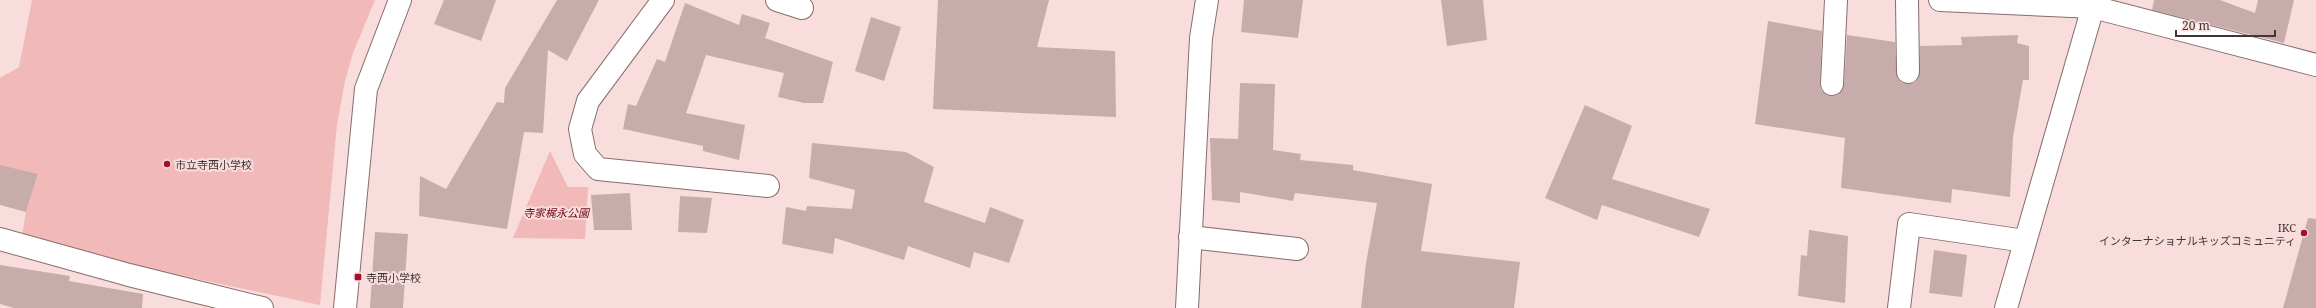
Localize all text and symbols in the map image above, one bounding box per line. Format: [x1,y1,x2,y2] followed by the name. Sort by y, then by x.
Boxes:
[2176,12,2275,38] scale bar
[2182,17,2210,34] text: 20 m
[175,157,252,172] place label: 市立寺西小学校
[162,159,172,169] marker: 市立寺西小学校
[523,205,591,220] park label: 寺家梶永公園
[2099,220,2296,248] place label: IKC インターナショナルキッズコミュニティ
[2299,228,2309,238] marker: IKC インターナショナルキッズコミュニティ
[366,270,421,285] place label: 寺西小学校
[353,272,363,282] marker: 寺西小学校

